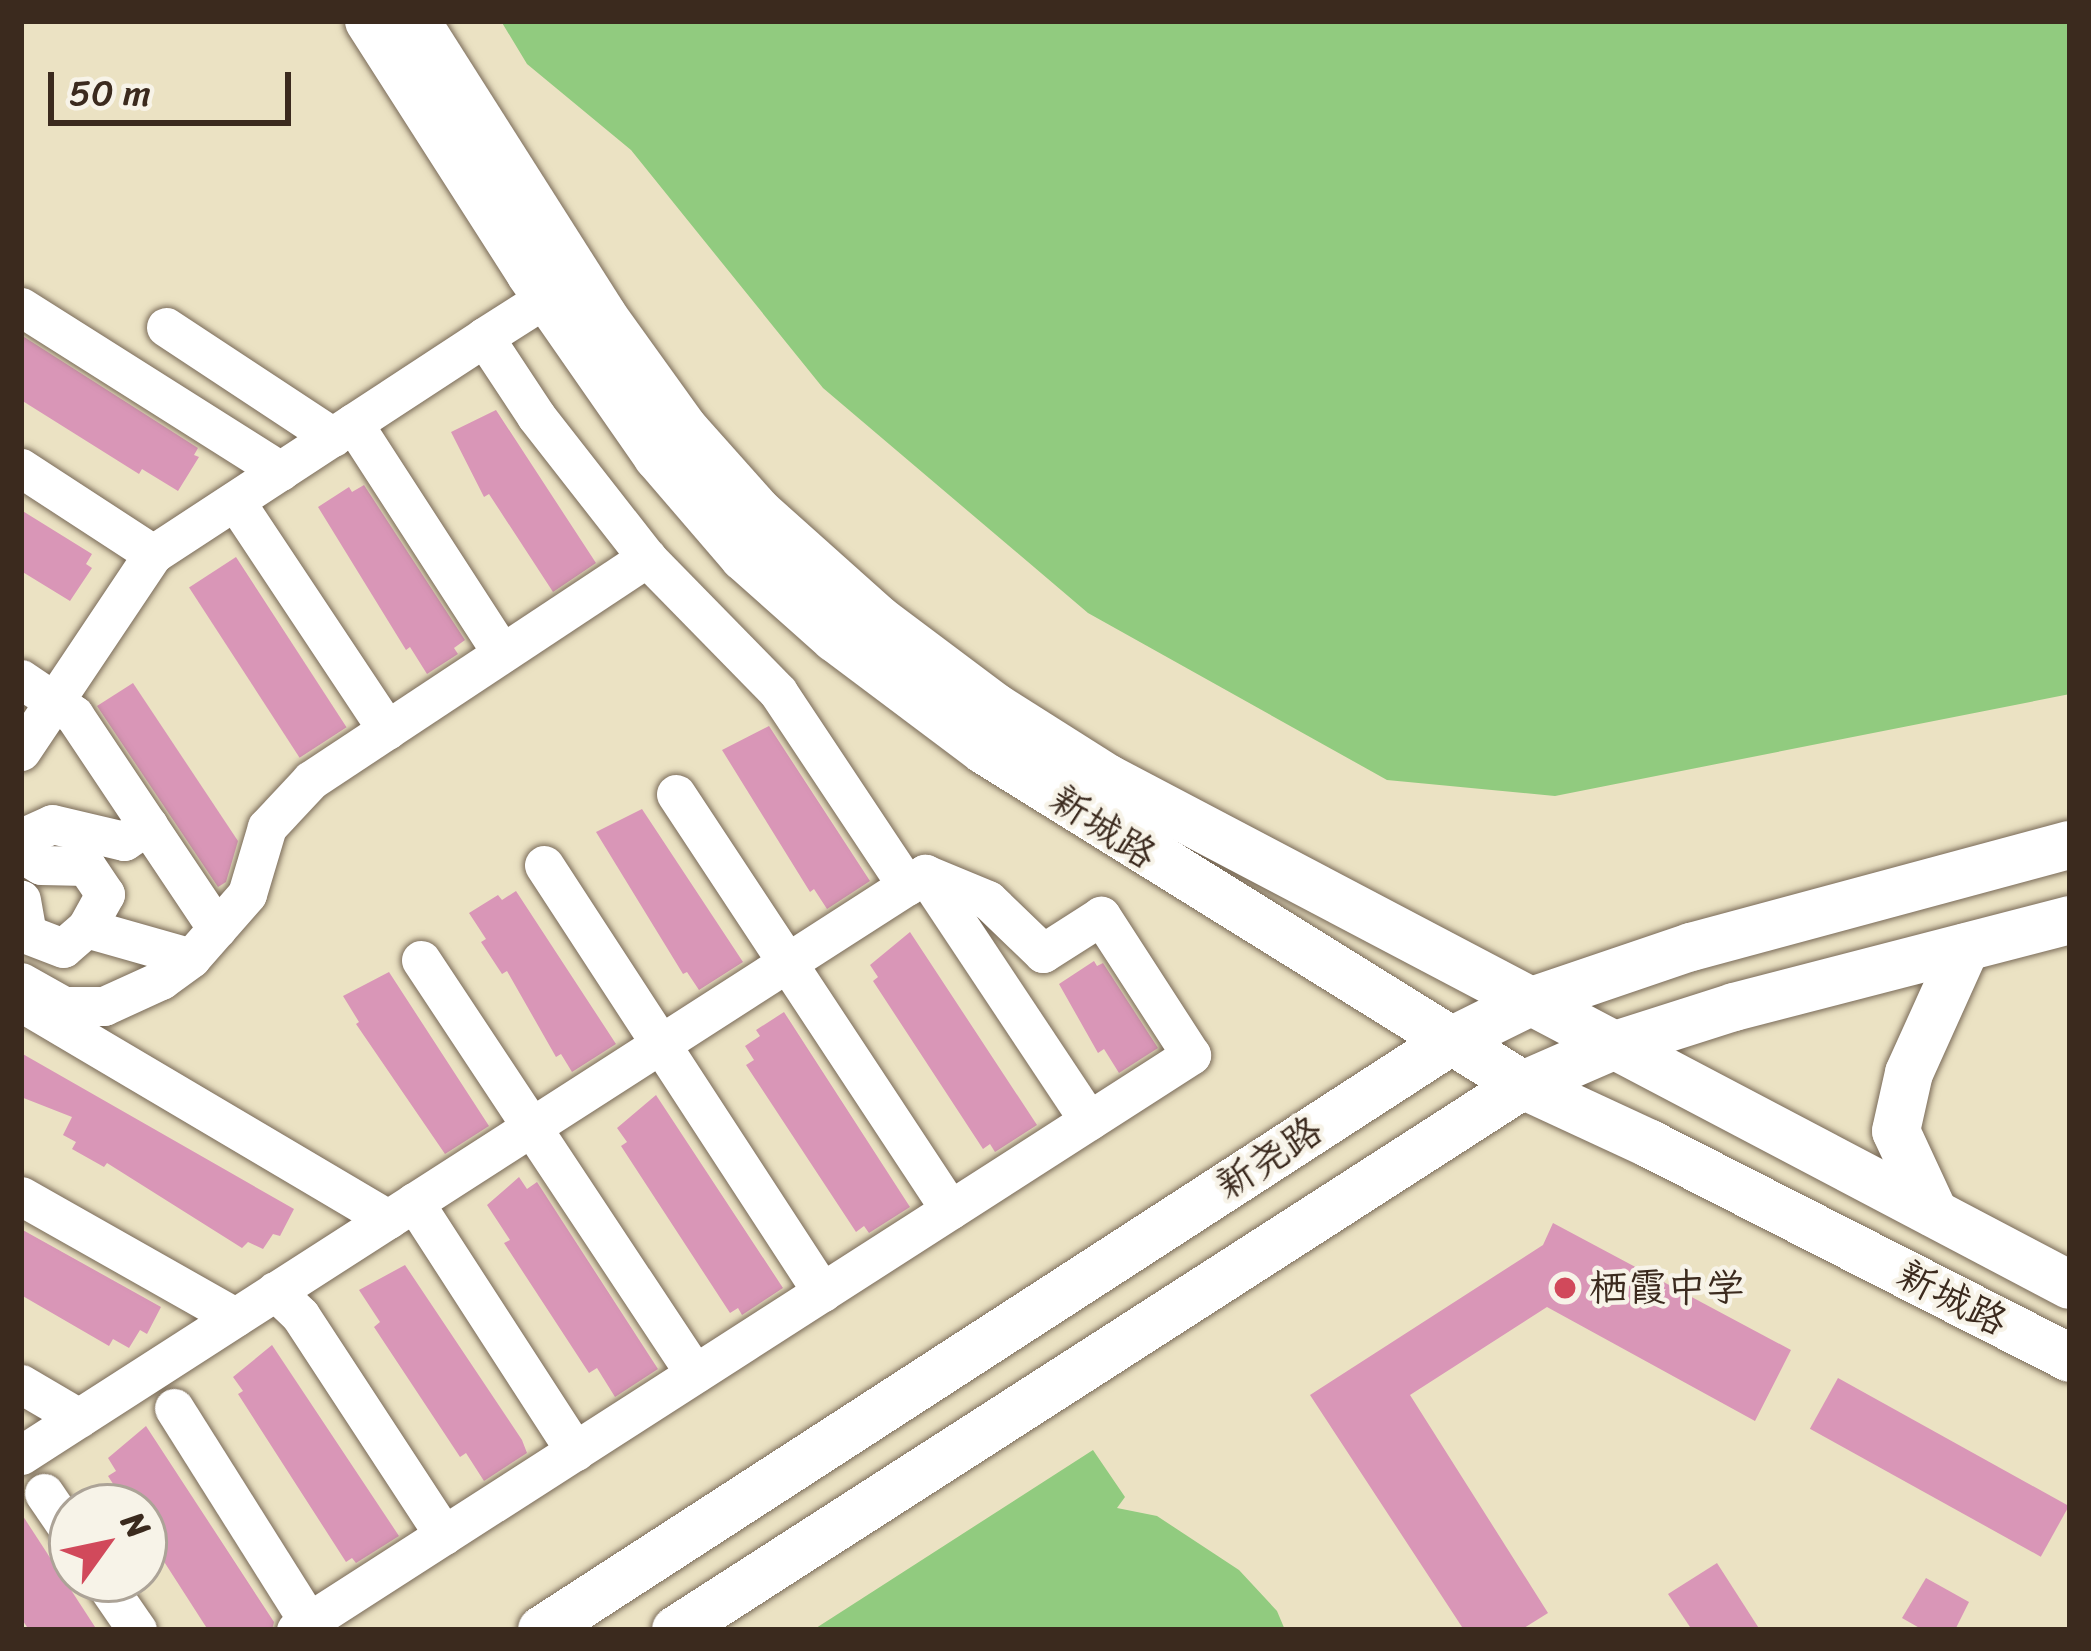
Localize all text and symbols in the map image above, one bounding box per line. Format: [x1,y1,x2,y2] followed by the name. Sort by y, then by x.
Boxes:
[54,48,297,122] scale bar
[69,61,151,125] text: 50 m
[1041,776,1165,878] street label: 新城路
[1207,1107,1331,1209] street label: 新尧路
[1889,1251,2015,1345] street label: 新城路
[1589,1265,1745,1311] place label: 栖霞中学
[1552,1275,1578,1301] marker: 栖霞中学
[48,1483,168,1603] north arrow
[105,1500,166,1550] text: N

